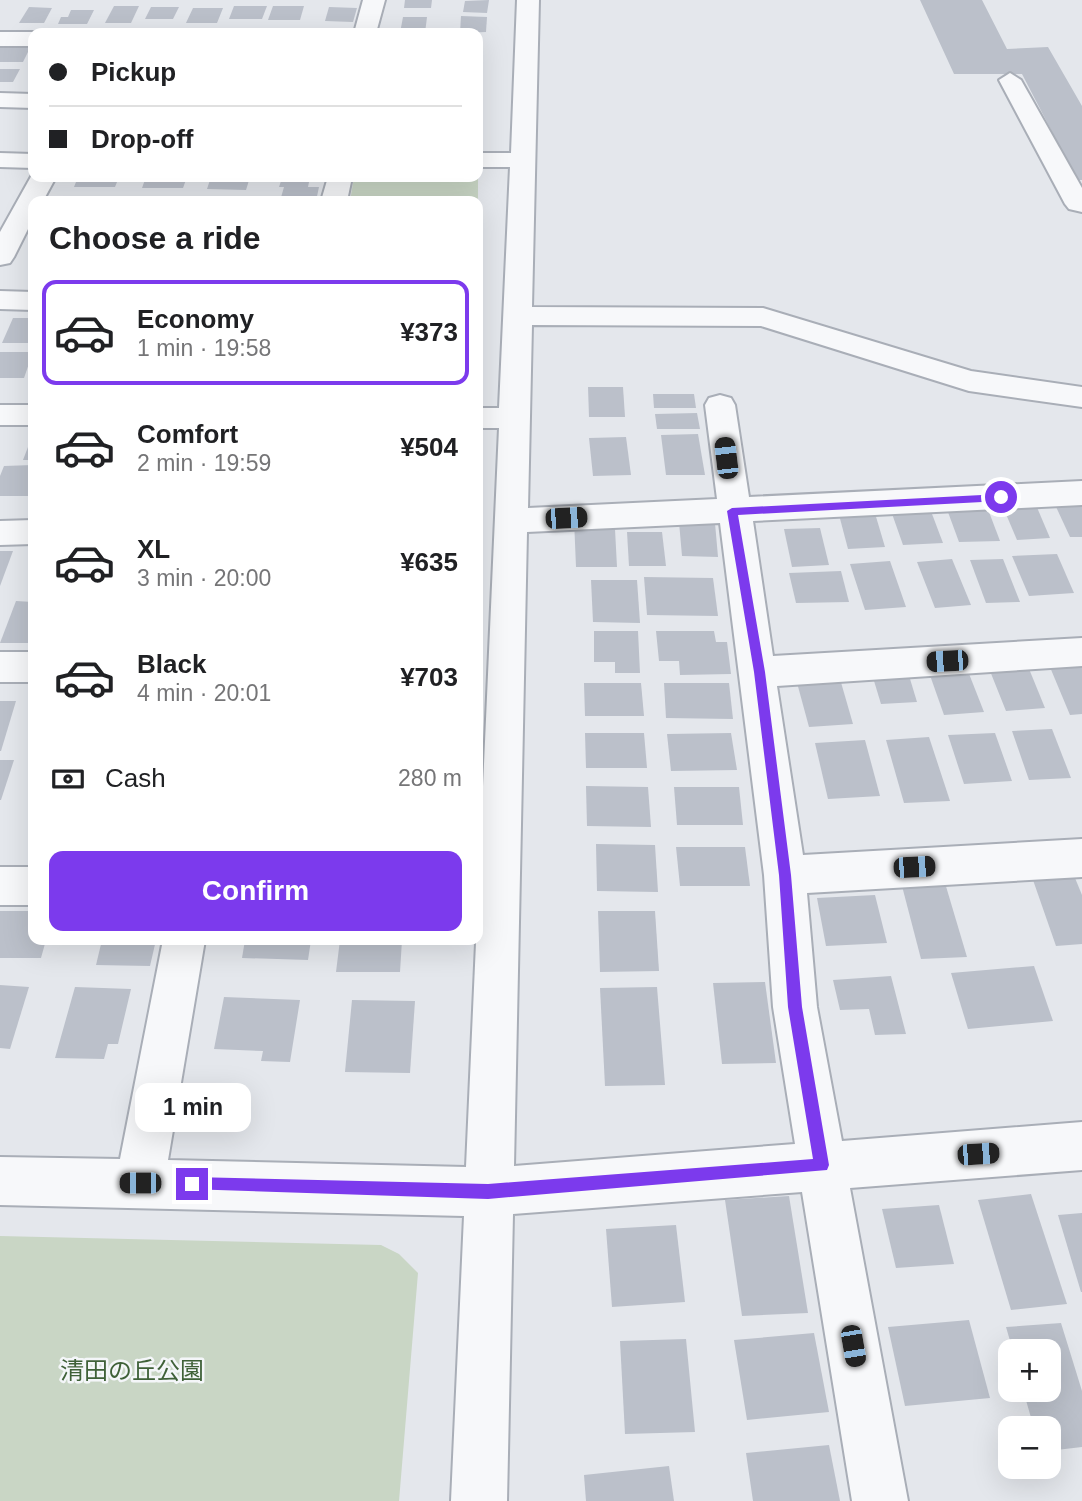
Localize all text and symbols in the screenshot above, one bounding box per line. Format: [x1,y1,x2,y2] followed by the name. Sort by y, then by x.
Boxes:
[91,57,176,87] text: Pickup
[91,124,194,154] text: Drop-off
[49,220,261,256] text: Choose a ride
[53,301,116,364] icon: car
[137,304,254,334] text: Economy
[400,317,458,347] text: ¥373
[137,335,271,361] text: 1 min · 19:58
[53,416,116,479] icon: car
[137,419,238,449] text: Comfort
[400,432,458,462] text: ¥504
[714,436,739,480] car
[137,450,271,476] text: 2 min · 19:59
[985,481,1017,513] route start
[545,506,588,530] car
[53,531,116,594] icon: car
[137,534,170,564] text: XL
[400,547,458,577] text: ¥635
[137,565,271,591] text: 3 min · 20:00
[53,646,116,709] icon: car
[137,649,206,679] text: Black
[926,649,969,673] car
[400,662,458,692] text: ¥703
[137,680,271,706] text: 4 min · 20:01
[49,760,87,798] icon: cash
[105,763,166,793] text: Cash
[398,765,462,791] text: 280 m
[49,851,462,931] button: Confirm
[893,855,936,879] car
[134,1082,250,1132] callout: 1 min
[163,1094,223,1120] text: 1 min
[957,1142,1000,1166] car
[176,1168,208,1200] route end
[120,1173,162,1194] car
[840,1323,867,1369] car
[998,1339,1061,1479] map controls
[998,1339,1061,1402] button: +
[60,1357,204,1384] park label: 清田の丘公園
[998,1416,1061,1479] button: −

